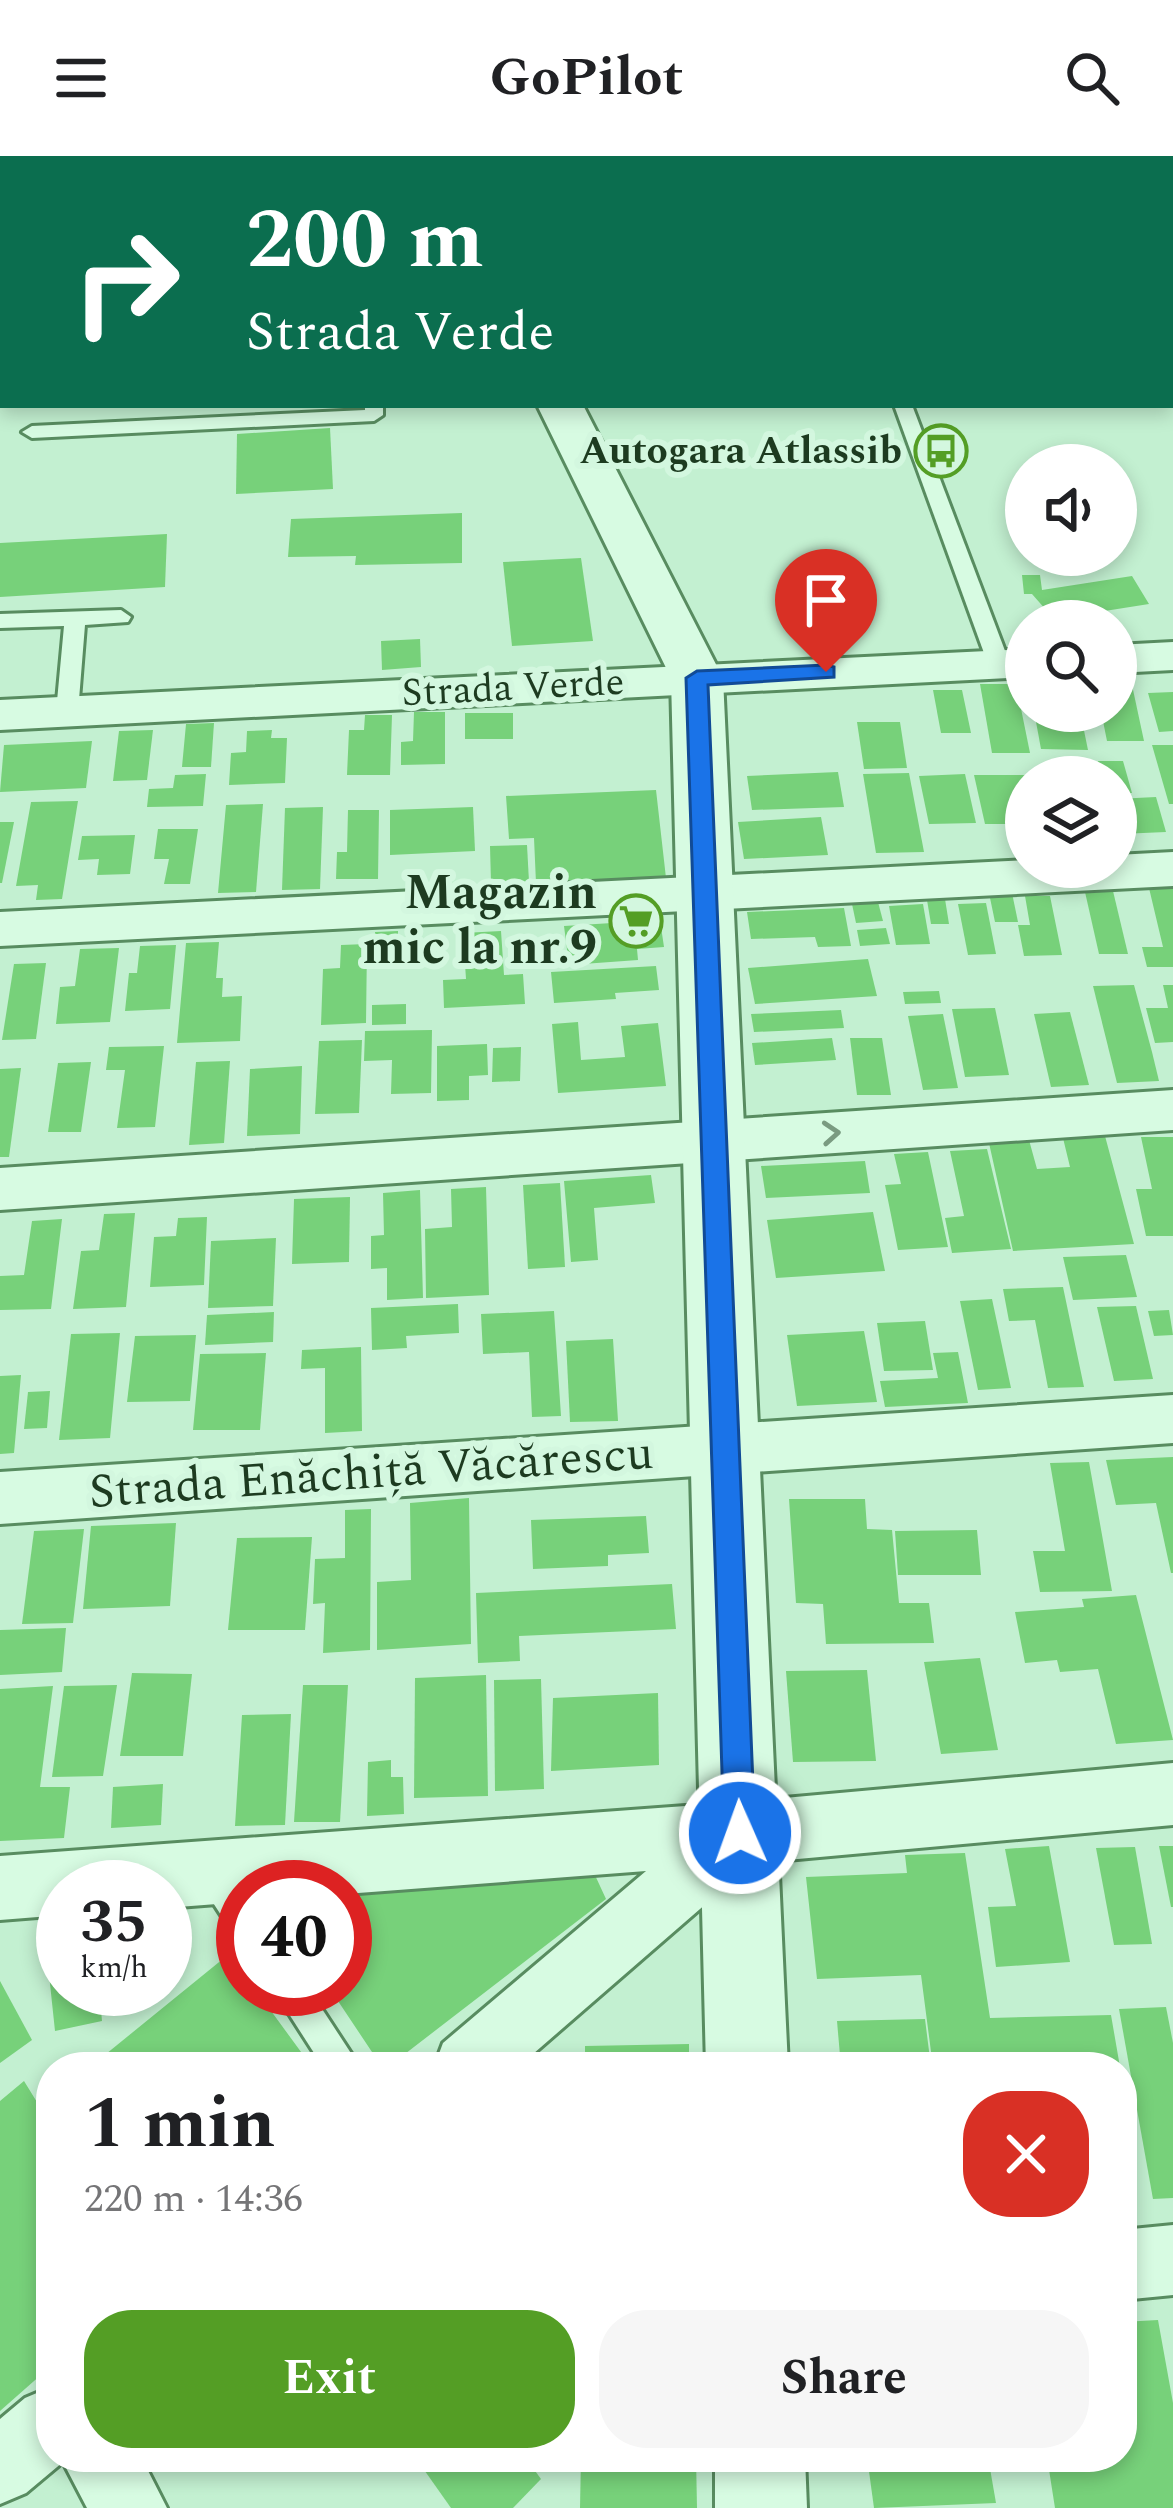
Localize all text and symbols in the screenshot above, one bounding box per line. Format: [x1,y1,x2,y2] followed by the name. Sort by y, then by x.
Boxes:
[490,37,683,119] text: GoPilot
[48,45,114,111] icon: menu
[1059,45,1125,111] icon: search
[246,177,484,305] text: 200 m
[48,204,204,360] icon: right
[246,292,555,374] text: Strada Verde
[580,422,902,481] place label: Autogara Atlassib
[913,423,969,479] bus stop icon: Autogara Atlassib
[1005,444,1137,888] map controls
[1005,444,1137,576] button: sound
[775,549,877,672] pin
[793,567,859,633] icon: arrive
[1005,600,1137,732] button: search
[400,653,626,723] street label: Strada Verde
[1005,756,1137,888] button: layers
[363,857,597,985] place label: Magazin mic la nr.9
[608,893,664,949] supermarket icon: Magazin mic la nr.9
[822,1120,841,1146] one-way arrow
[86,1417,656,1529] street label: Strada Enăchiță Văcărescu
[677,1770,803,1896] position arrow
[216,1860,372,2016] speed limit sign: 40
[80,1877,148,1969] text: 35
[80,1945,148,1991] text: km/h
[84,2070,276,2179] text: 1 min
[963,2091,1089,2217] button: close
[84,2170,303,2229] text: 220 m · 14:36
[84,2310,575,2448] button: Exit
[599,2310,1089,2448] button: Share

